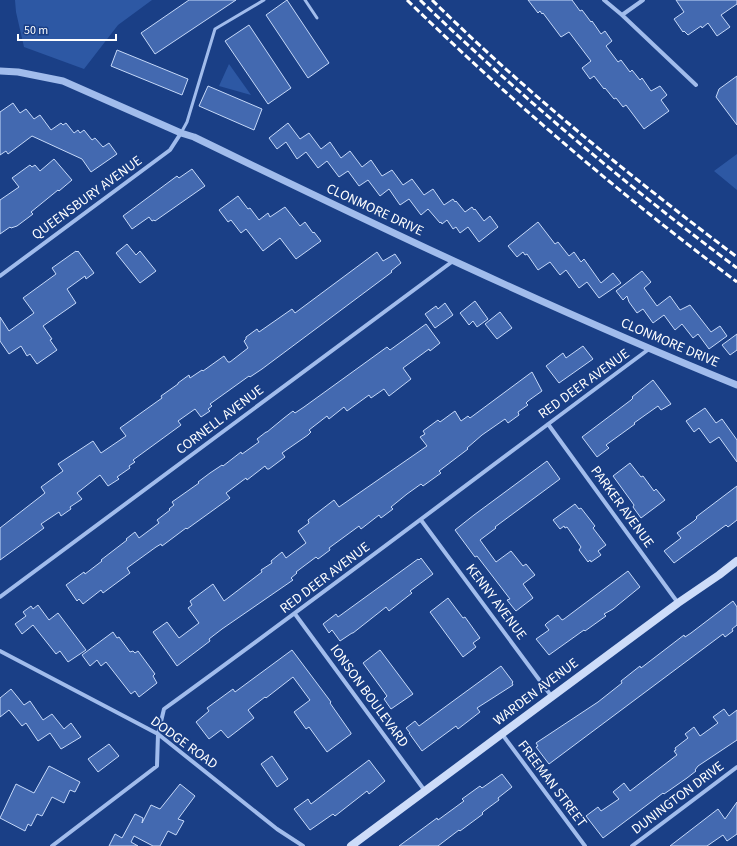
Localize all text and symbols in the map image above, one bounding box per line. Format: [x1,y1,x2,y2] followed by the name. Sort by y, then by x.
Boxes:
[18,16,116,42] scale bar
[24,22,48,39] text: 50 m
[28,151,146,245] street label: QUEENSBURY AVENUE
[323,179,427,241] street label: CLONMORE DRIVE
[618,313,722,373] street label: CLONMORE DRIVE
[534,344,634,424] street label: RED DEER AVENUE
[172,380,268,460] street label: CORNELL AVENUE
[586,462,658,552] street label: PARKER AVENUE
[276,537,374,619] street label: RED DEER AVENUE
[461,560,531,644] street label: KENNY AVENUE
[325,641,413,751] street label: IONSON BOULEVARD
[489,653,583,731] street label: WARDEN AVENUE
[146,712,222,774] street label: DODGE ROAD
[513,736,592,832] street label: FREEMAN STREET
[628,757,728,839] street label: DUNINGTON DRIVE

